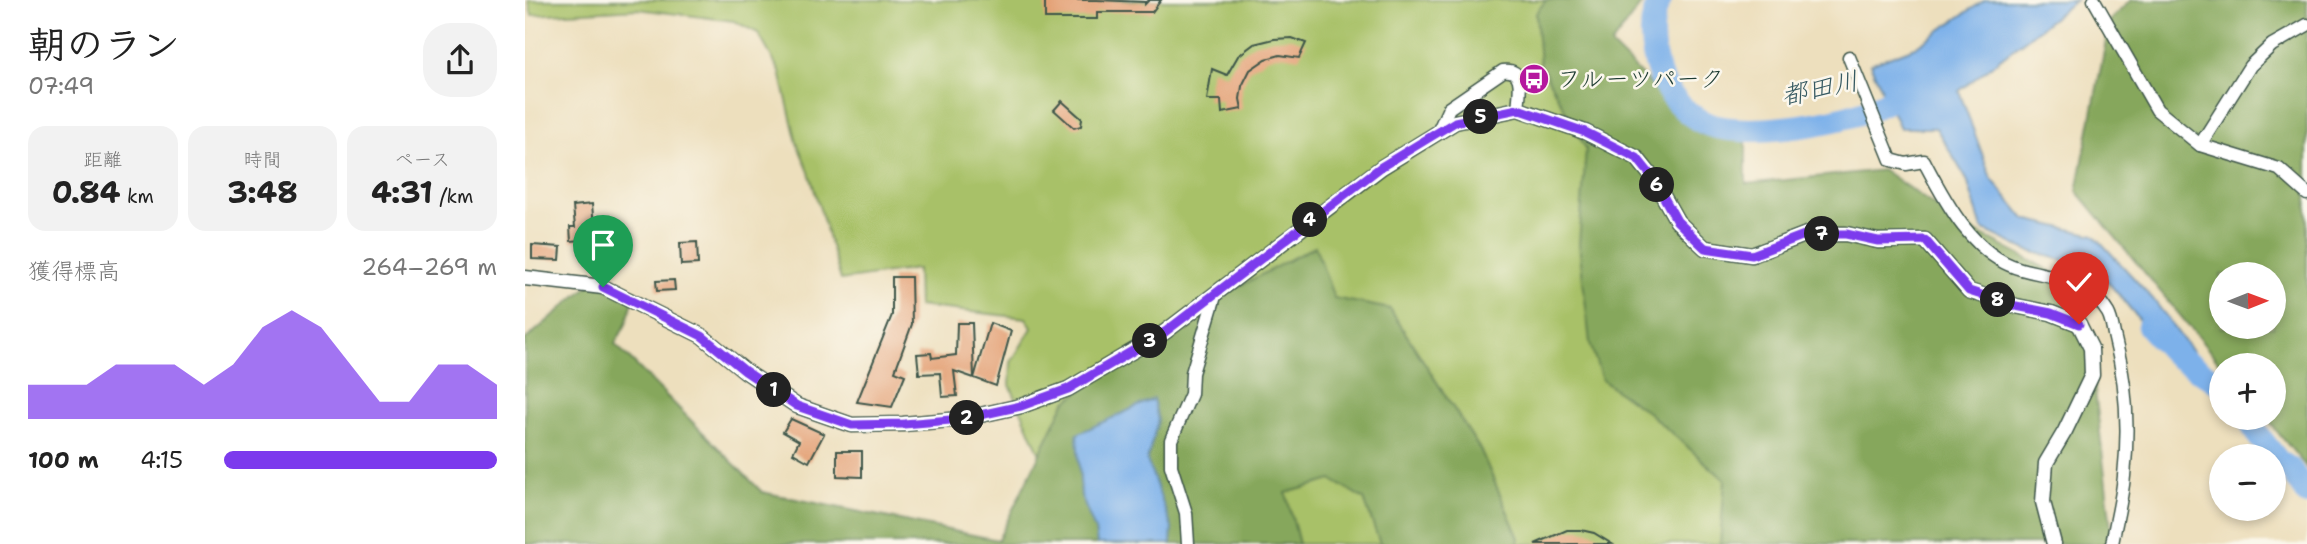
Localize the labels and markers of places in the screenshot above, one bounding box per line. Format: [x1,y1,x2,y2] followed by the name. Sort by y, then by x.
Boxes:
[1517,62,1551,96] bus stop icon: フルーツパーク
[1557,63,1724,95] place label: フルーツパーク
[1464,100,1499,134] pin: 5
[1639,168,1675,202] pin: 6
[1293,202,1327,238] pin: 4
[573,215,633,287] pin
[1805,216,1839,252] pin: 7
[2049,252,2109,324] pin
[1981,282,2015,318] pin: 8
[1133,324,1167,358] pin: 3
[757,372,791,408] pin: 1
[949,400,985,436] pin: 2

